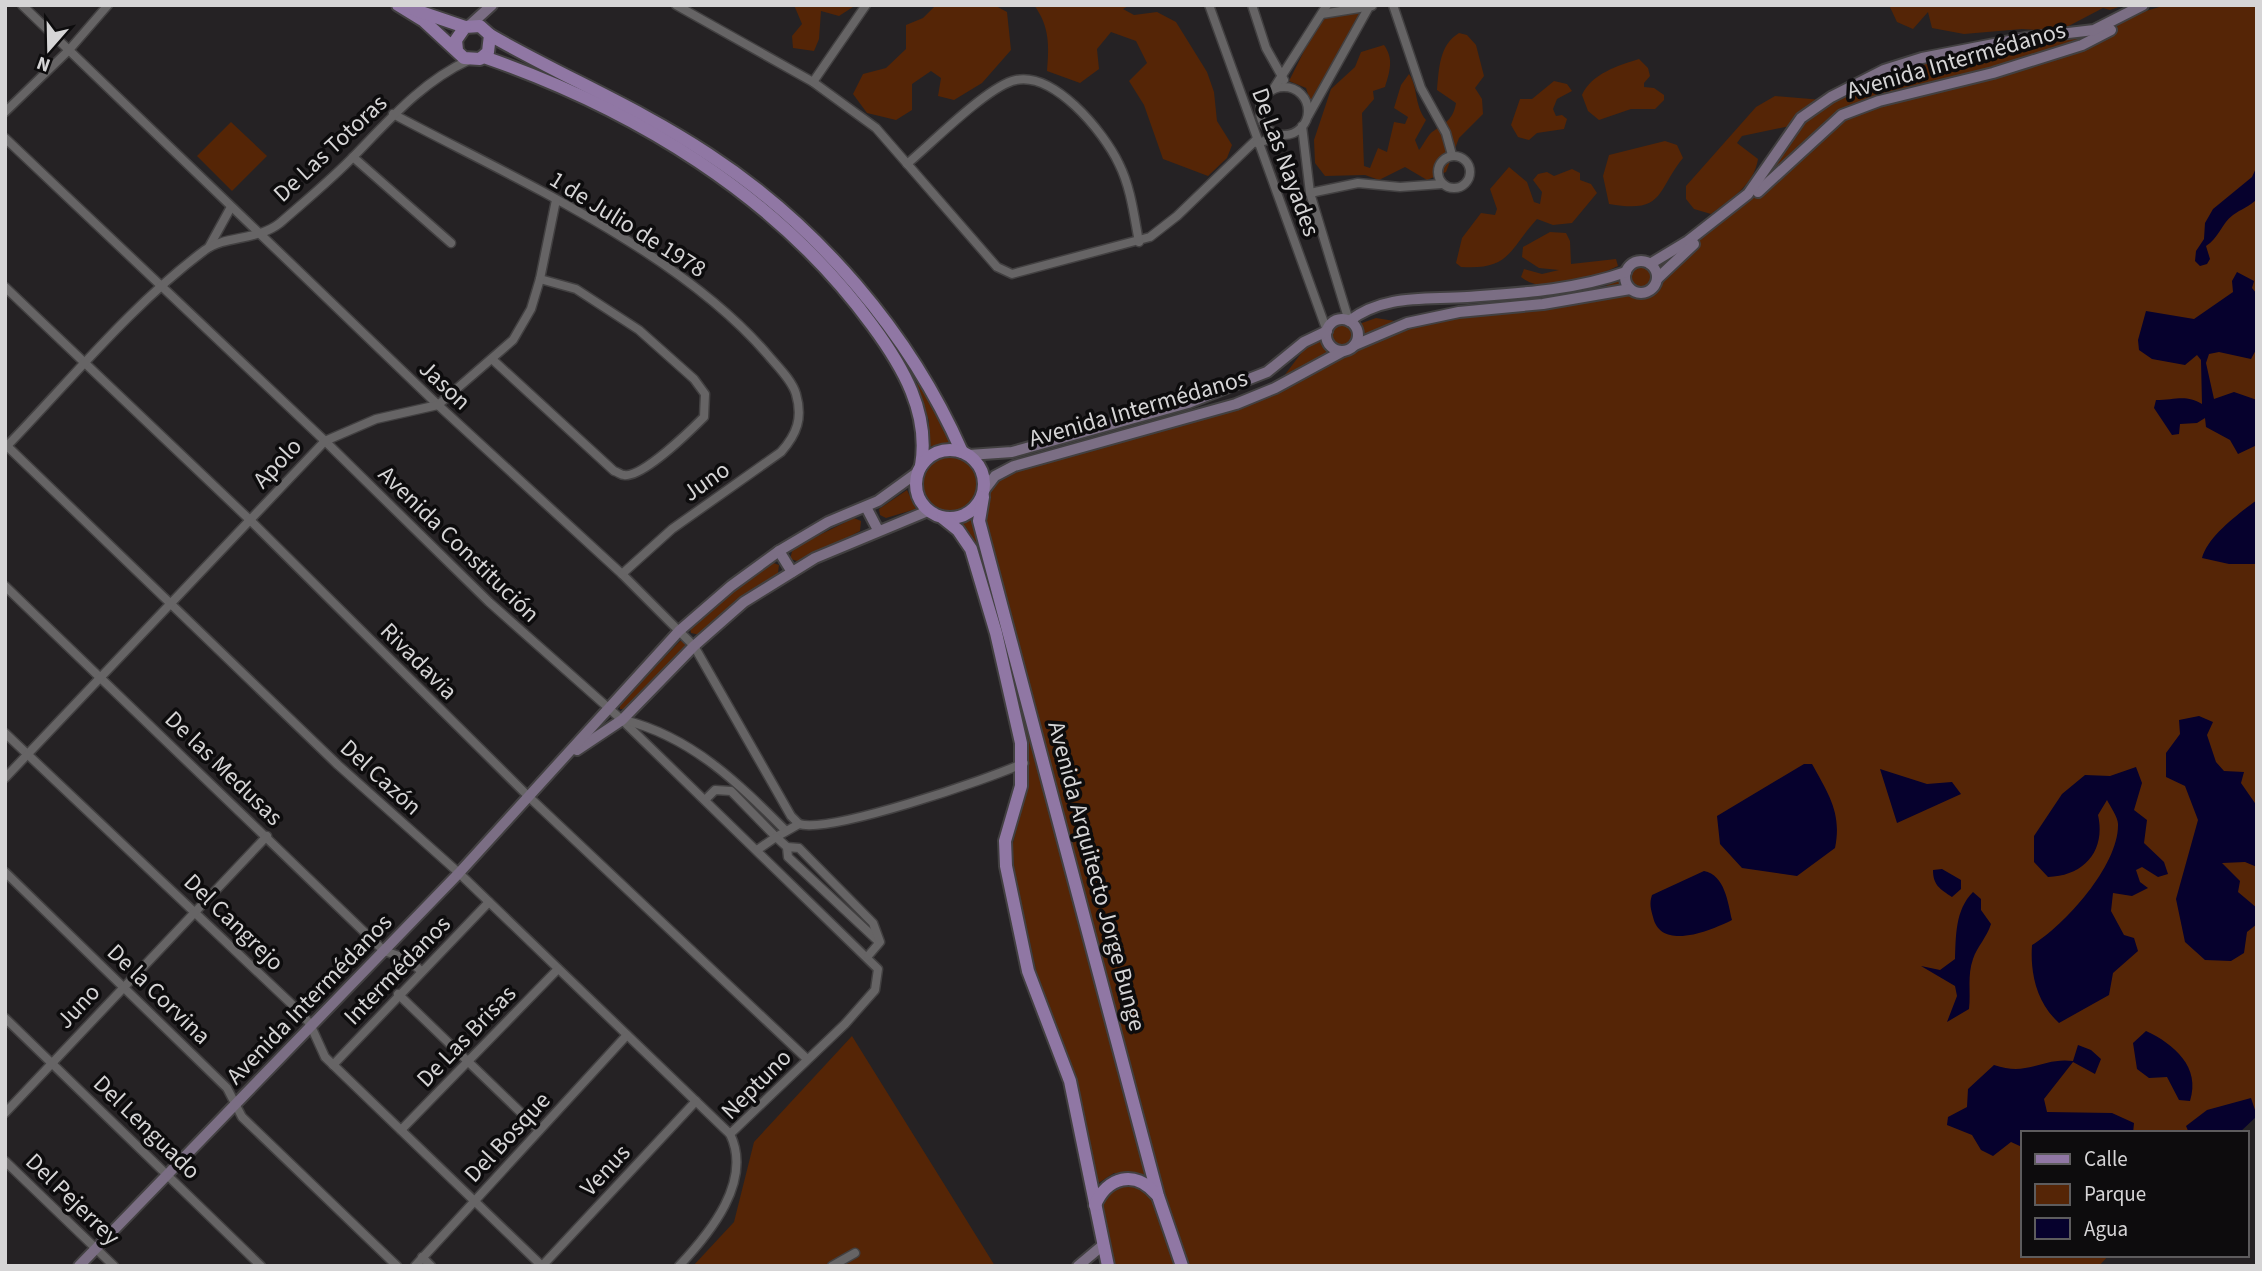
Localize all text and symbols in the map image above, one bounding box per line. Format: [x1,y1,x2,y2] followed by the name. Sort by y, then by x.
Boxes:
[1843,13,2070,108] street label: Avenida Intermédanos
[14,14,84,84] north arrow
[33,49,54,78] text: N
[1242,83,1329,241] street label: De Las Nayades
[266,86,395,210] street label: De Las Totoras
[543,162,713,287] street label: 1 de Julio de 1978
[411,352,478,419] street label: Jason
[1025,361,1252,456] street label: Avenida Intermédanos
[245,430,310,497] street label: Apolo
[675,453,737,510] street label: Juno
[370,458,547,631] street label: Avenida Constitución
[372,615,465,708] street label: Rivadavia
[157,703,291,834] street label: De las Medusas
[1038,717,1155,1035] street label: Avenida Arquitecto Jorge Bunge
[332,731,429,824] street label: Del Cazón
[176,865,292,979] street label: Del Cangrejo
[218,906,400,1093] street label: Avenida Intermédanos
[336,908,459,1033] street label: Intermédanos
[99,936,218,1053] street label: De la Corvina
[48,976,108,1037] street label: Juno
[408,977,524,1095] street label: De Las Brisas
[713,1041,800,1128] street label: Neptuno
[85,1067,208,1188] street label: Del Lenguado
[456,1084,559,1191] street label: Del Bosque
[2021,1131,2248,1257] legend
[572,1136,639,1204] street label: Venus
[2084,1144,2128,1174] text: Calle
[17,1145,128,1254] street label: Del Pejerrey
[2084,1179,2146,1209] text: Parque
[2084,1214,2128,1244] text: Agua

